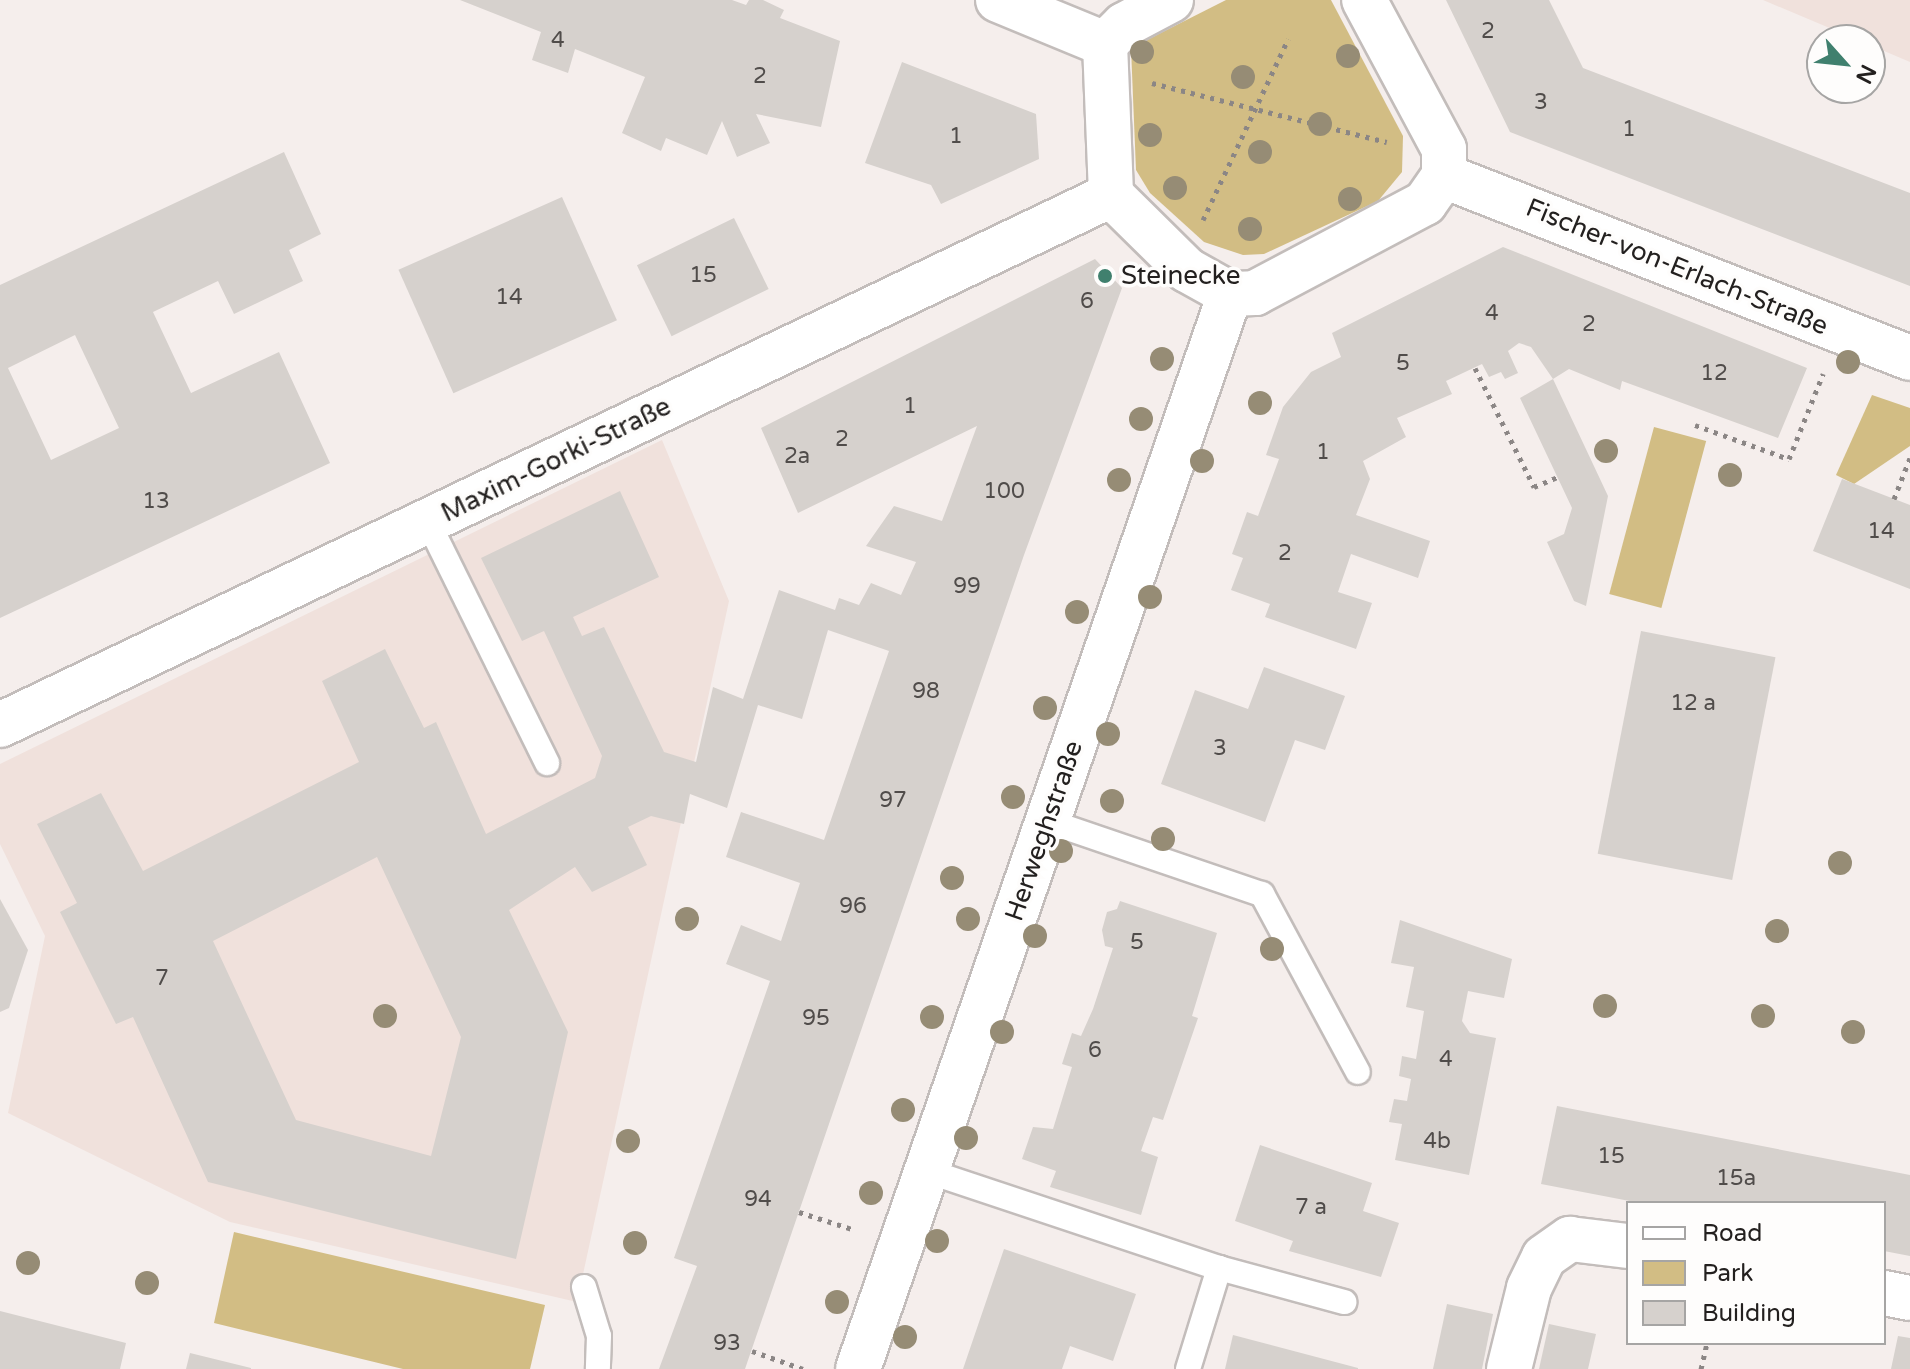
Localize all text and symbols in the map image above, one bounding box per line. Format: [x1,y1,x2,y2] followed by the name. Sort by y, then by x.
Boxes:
[1481,19,1495,45] house number: 2
[1806,24,1886,104] north arrow
[551,28,565,54] house number: 4
[1850,60,1881,88] text: N
[753,64,767,90] house number: 2
[1534,90,1548,116] house number: 3
[1622,117,1636,143] house number: 1
[949,124,963,150] house number: 1
[1522,192,1832,342] street label: Fischer-von-Erlach-Straße
[1121,260,1240,292] place label: Steinecke
[689,263,717,289] house number: 15
[1096,267,1114,285] marker: Steinecke
[495,285,523,311] house number: 14
[1080,289,1094,315] house number: 6
[1485,301,1499,327] house number: 4
[1582,312,1596,338] house number: 2
[1396,351,1410,377] house number: 5
[1700,361,1728,387] house number: 12
[436,391,676,529] street label: Maxim-Gorki-Straße
[903,394,917,420] house number: 1
[835,427,849,453] house number: 2
[1316,440,1330,466] house number: 1
[784,444,810,470] house number: 2a
[983,479,1025,505] house number: 100
[142,489,170,515] house number: 13
[1867,519,1895,545] house number: 14
[1278,541,1292,567] house number: 2
[953,574,981,600] house number: 99
[912,679,940,705] house number: 98
[1670,691,1716,717] house number: 12 a
[1213,736,1227,762] house number: 3
[999,737,1089,925] street label: Herweghstraße
[879,788,907,814] house number: 97
[839,894,867,920] house number: 96
[1130,930,1144,956] house number: 5
[155,966,169,992] house number: 7
[802,1006,830,1032] house number: 95
[1088,1038,1102,1064] house number: 6
[1439,1047,1453,1073] house number: 4
[1423,1129,1451,1155] house number: 4b
[1597,1144,1625,1170] house number: 15
[1716,1166,1756,1192] house number: 15a
[744,1187,772,1213] house number: 94
[1295,1195,1327,1221] house number: 7 a
[1626,1201,1886,1345] legend
[1702,1219,1762,1248] text: Road
[1702,1259,1753,1288] text: Park
[1702,1299,1796,1328] text: Building
[713,1331,741,1357] house number: 93

